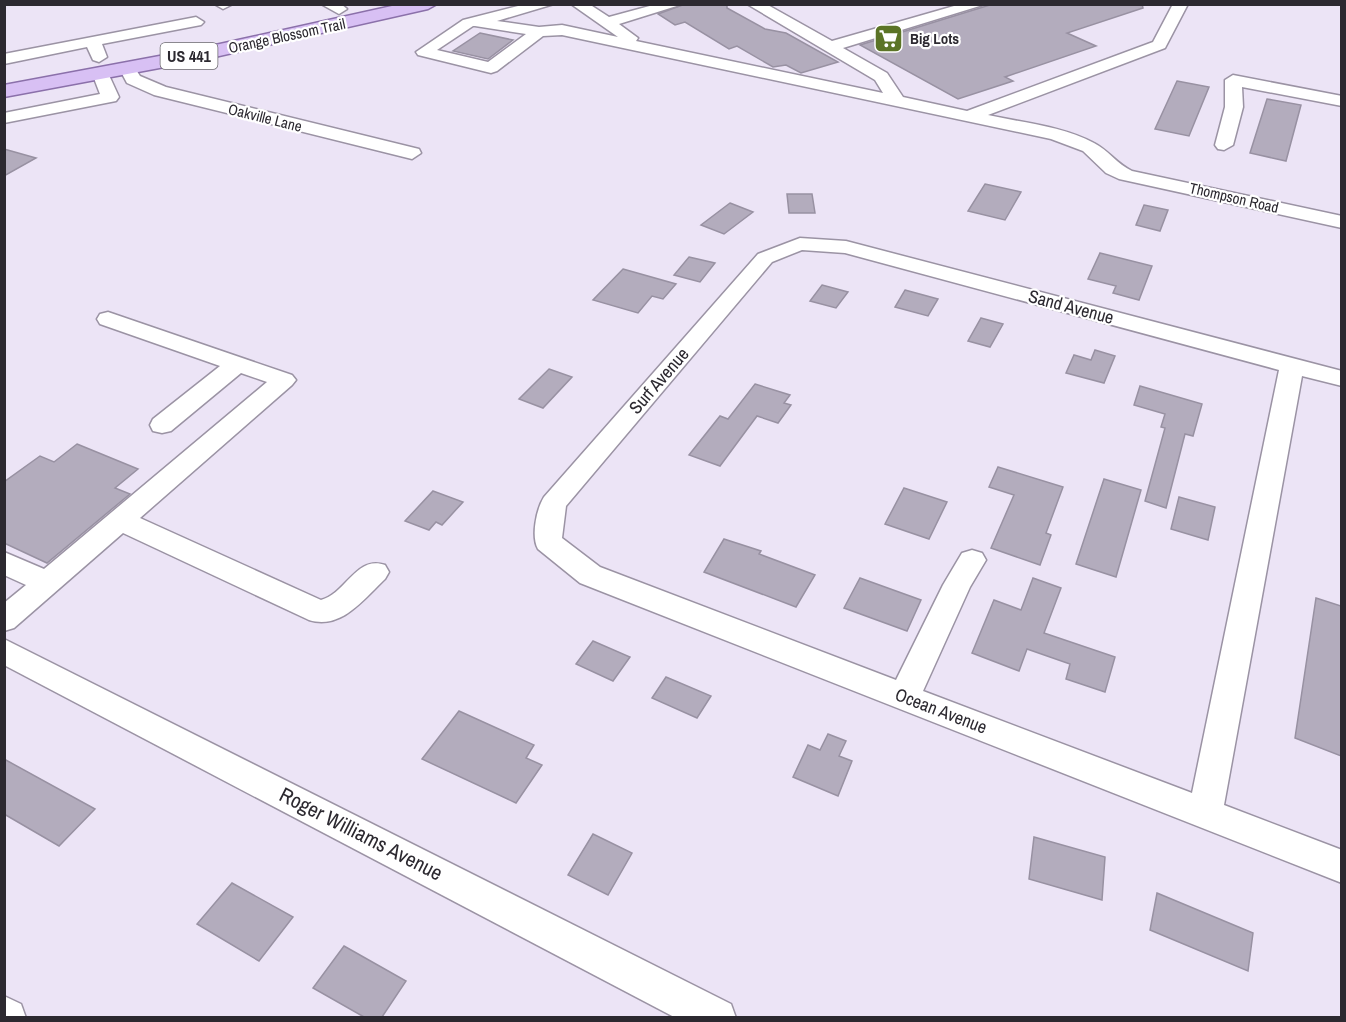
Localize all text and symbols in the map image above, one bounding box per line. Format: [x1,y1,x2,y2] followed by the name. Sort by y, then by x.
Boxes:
[227,13,347,58] street label: Orange Blossom Trail
[873,23,905,55] supermarket icon: Big Lots
[910,28,959,49] place label: Big Lots
[160,43,218,69] road number: US 441
[226,98,304,137] street label: Oakville Lane
[1187,177,1281,218] street label: Thompson Road
[1026,283,1117,330] street label: Sand Avenue
[623,342,694,419] street label: Surf Avenue
[892,682,991,740] street label: Ocean Avenue
[275,780,448,887] street label: Roger Williams Avenue

